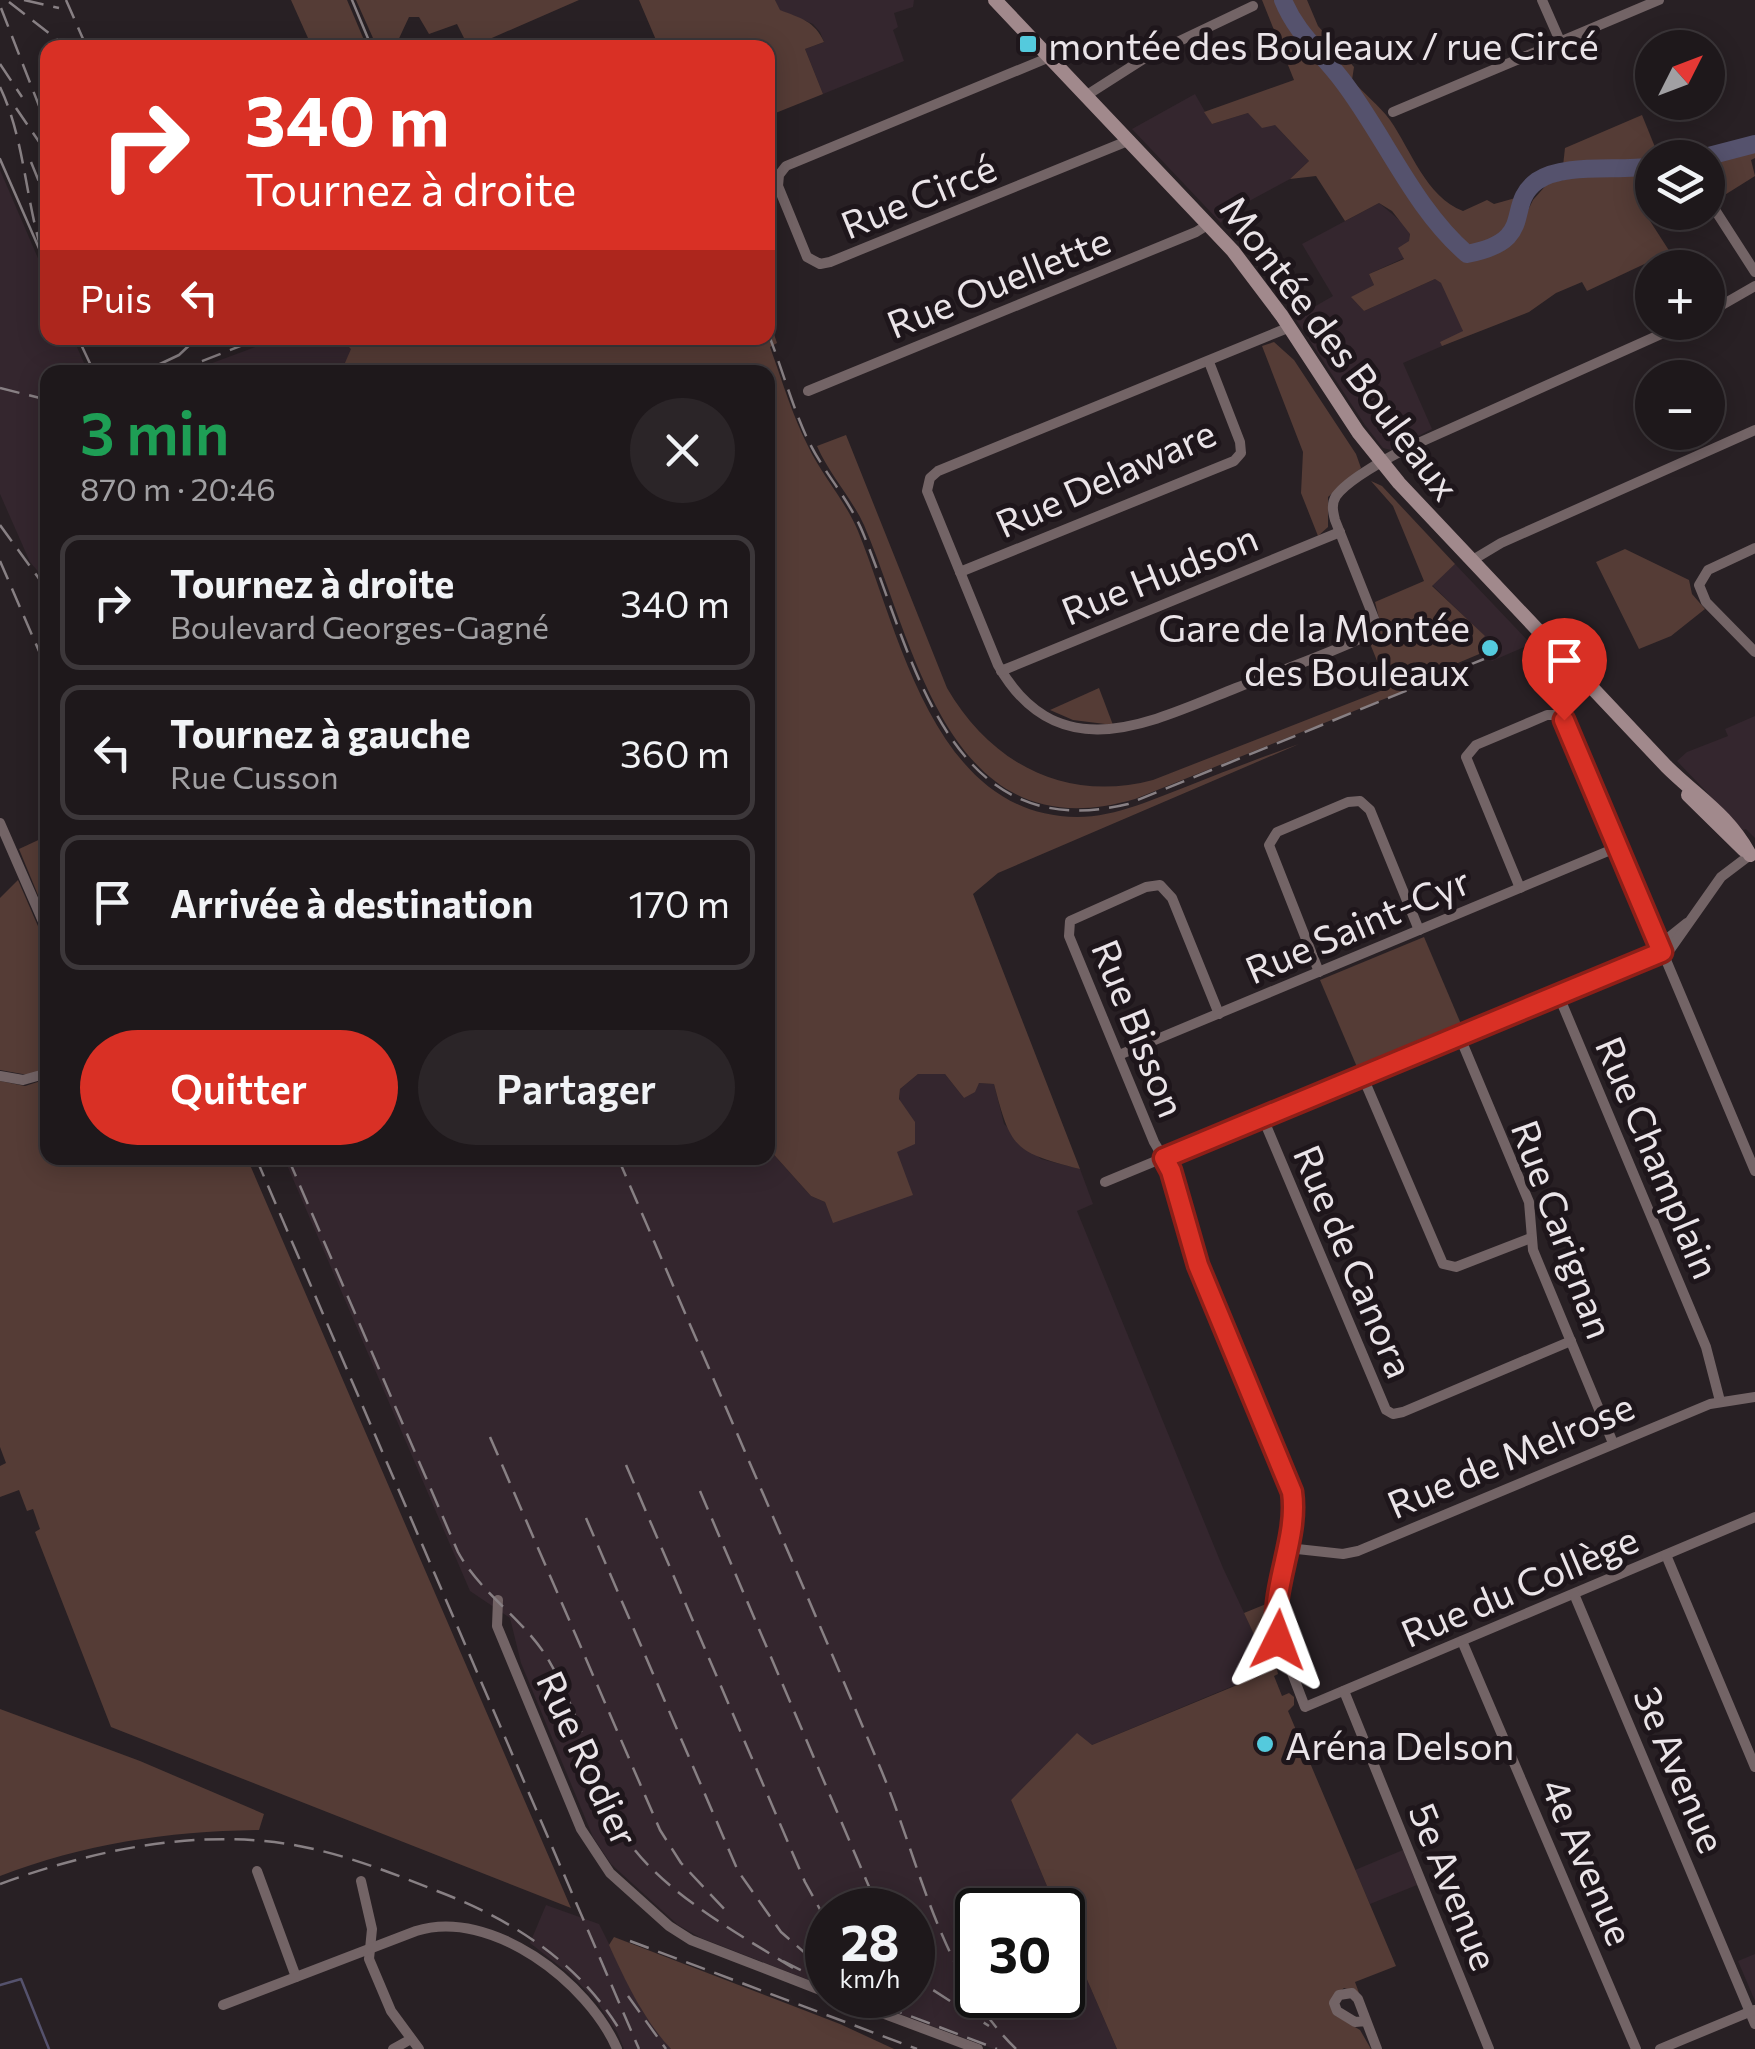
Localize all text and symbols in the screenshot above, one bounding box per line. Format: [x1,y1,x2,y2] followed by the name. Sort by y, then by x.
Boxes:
[1048,21,1599,68] place label: montée des Bouleaux / rue Circé
[1635,30,1725,120] north arrow
[1635,30,1725,450] map controls
[1017,33,1039,55] marker: montée des Bouleaux / rue Circé
[245,75,450,160] text: 340 m
[80,80,210,210] icon: right
[1635,140,1725,230] button: layers
[834,143,1002,247] street label: Rue Circé
[245,160,576,215] text: Tournez à droite
[1211,185,1471,509] street label: Montée des Bouleaux
[880,215,1116,347] street label: Rue Ouellette
[1635,250,1725,340] button: +
[172,270,227,325] icon: left
[80,274,152,321] text: Puis
[1635,360,1725,450] button: −
[80,394,229,467] text: 3 min
[630,398,735,503] button: close
[988,408,1222,546] street label: Rue Delaware
[80,468,276,508] text: 870 m · 20:46
[1054,512,1264,634] street label: Rue Hudson
[170,559,454,606] text: Tournez à droite
[85,575,140,630] icon: right
[620,579,730,626] text: 340 m
[1158,603,1470,694] place label: Gare de la Montée des Bouleaux
[170,606,549,646] text: Boulevard Georges-Gagné
[1522,618,1607,721] pin
[1537,633,1592,688] icon: arrive
[1479,637,1501,659] marker: Gare de la Montée des Bouleaux
[170,709,471,756] text: Tournez à gauche
[85,725,140,780] icon: left
[620,729,730,776] text: 360 m
[170,756,338,796] text: Rue Cusson
[1238,856,1476,992] street label: Rue Saint-Cyr
[85,875,140,930] icon: arrive
[170,879,533,926] text: Arrivée à destination
[629,879,730,926] text: 170 m
[1083,932,1197,1124] street label: Rue Bisson
[1587,1029,1731,1285] street label: Rue Champlain
[80,1030,398,1145] button: Quitter
[418,1030,735,1145] button: Partager
[1503,1114,1625,1344] street label: Rue Carignan
[1285,1138,1425,1384] street label: Rue de Canora
[1380,1381,1640,1527] street label: Rue de Melrose
[1394,1514,1644,1656] street label: Rue du Collège
[1226,1588,1330,1692] position arrow
[528,1663,650,1853] street label: Rue Rodier
[1625,1679,1737,1859] street label: 3e Avenue
[1285,1721,1514,1768] place label: Aréna Delson
[1254,1733,1276,1755] marker: Aréna Delson
[1533,1770,1645,1952] street label: 4e Avenue
[1400,1796,1510,1976] street label: 5e Avenue
[955,1888,1085,2018] speed limit sign: 30
[840,1910,900,1971] text: 28
[840,1963,900,1993] text: km/h

